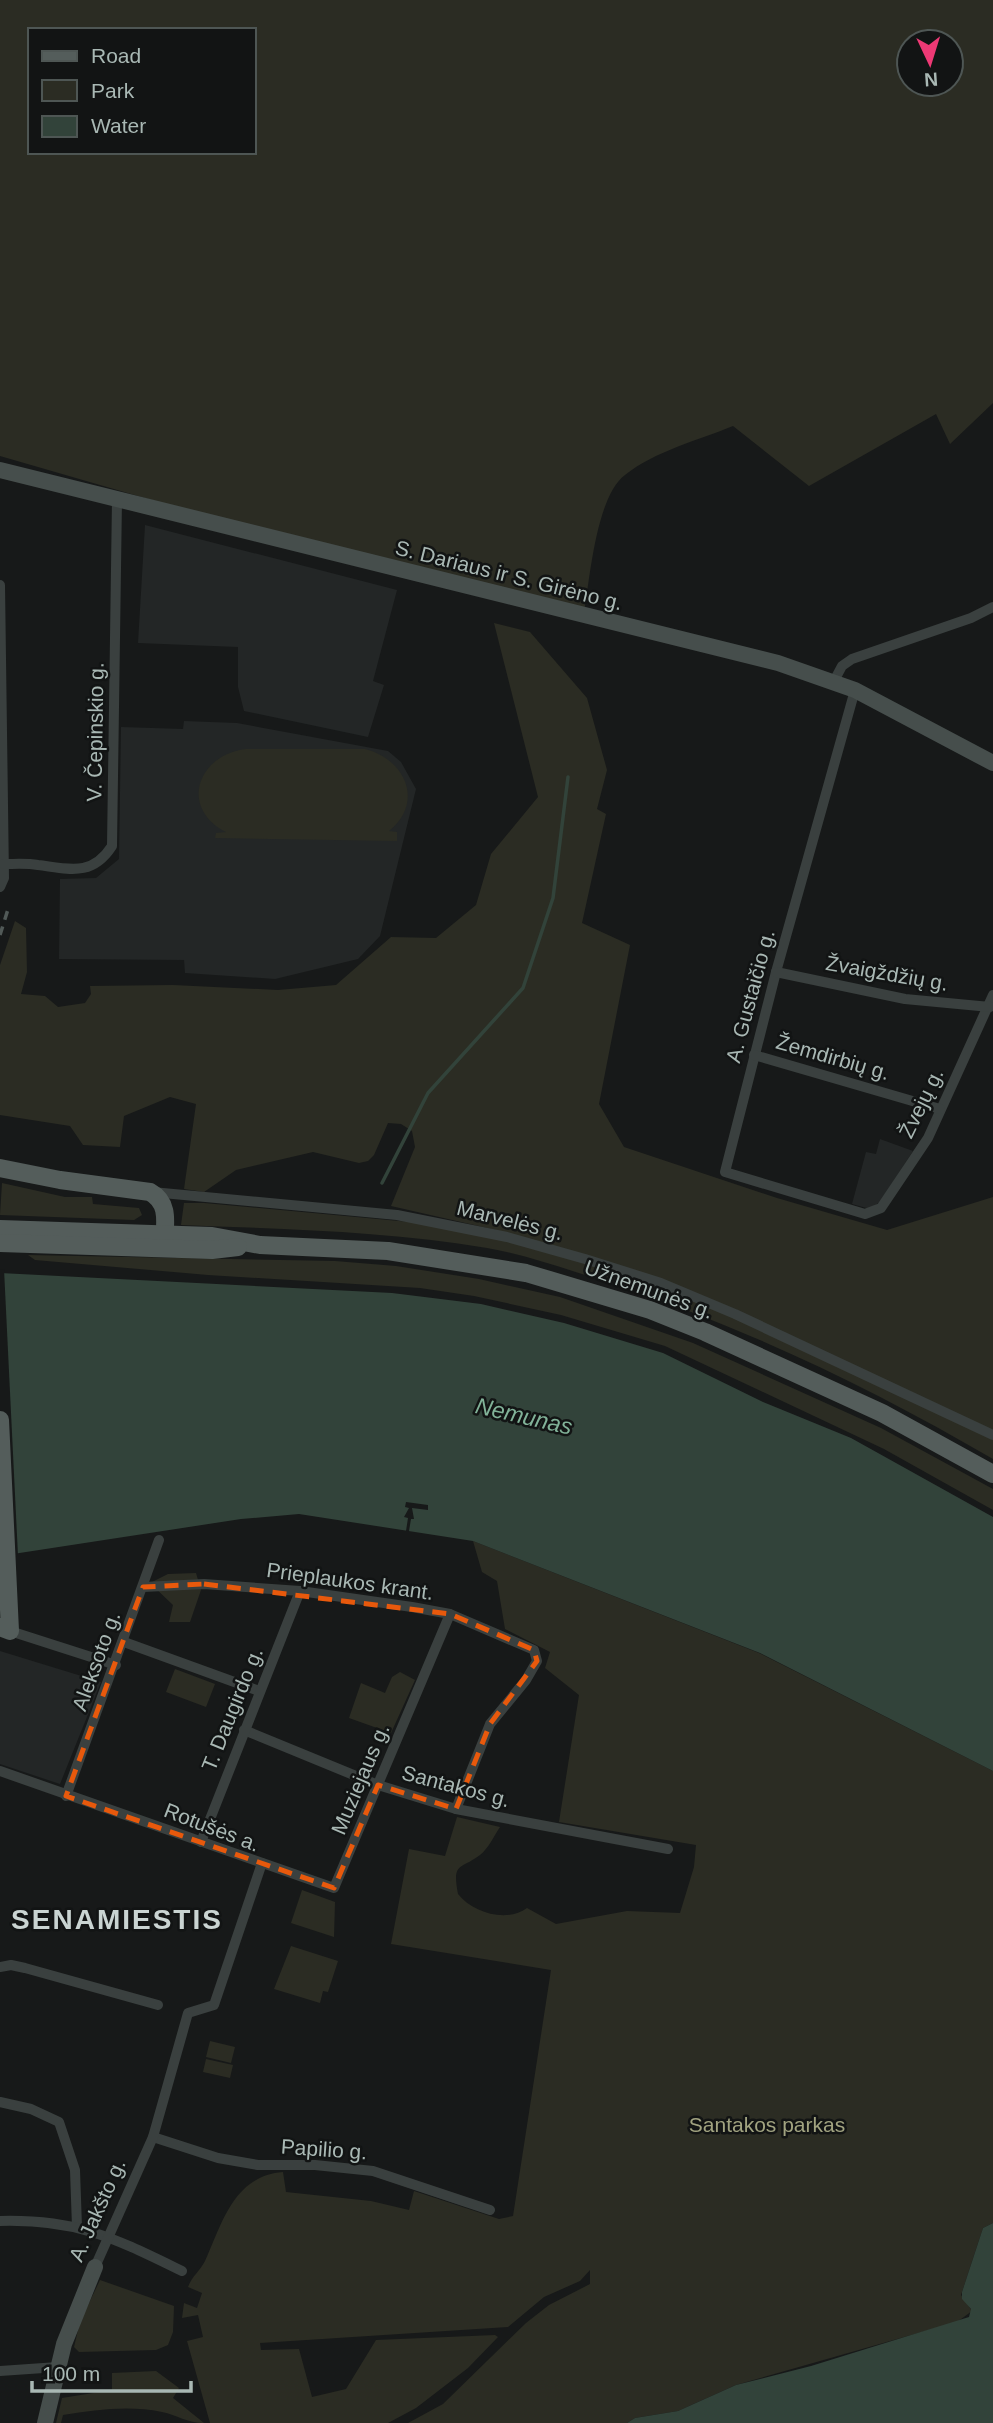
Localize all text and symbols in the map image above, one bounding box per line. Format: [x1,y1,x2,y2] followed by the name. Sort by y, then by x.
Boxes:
[28,28,256,154] legend
[895,28,965,98] north arrow
[91,44,141,67] text: Road
[924,69,939,90] text: N
[91,79,135,102] text: Park
[91,114,146,137] text: Water
[393,536,625,614] street label: S. Dariaus ir S. Girėno g.
[82,662,108,802] street label: V. Čepinskio g.
[721,927,779,1065] street label: A. Gustaičio g.
[824,951,950,995] street label: Žvaigždžių g.
[774,1030,892,1084] street label: Žemdirbių g.
[894,1064,948,1142] street label: Žvejų g.
[455,1196,565,1244] street label: Marvelės g.
[581,1255,717,1323] street label: Užnemunės g.
[473,1392,575,1440] water label: Nemunas
[265,1558,435,1604] street label: Prieplaukos krant.
[67,1608,125,1714] street label: Aleksoto g.
[197,1644,267,1774] street label: T. Daugirdo g.
[326,1720,394,1838] street label: Muziejaus g.
[399,1761,513,1811] street label: Santakos g.
[161,1798,263,1856] street label: Rotušės a.
[11,1904,223,1935] district label: SENAMIESTIS
[689,2113,845,2136] park label: Santakos parkas
[280,2135,368,2163] street label: Papilio g.
[64,2155,130,2265] street label: A. Jakšto g.
[32,2350,191,2394] scale bar
[42,2362,100,2385] text: 100 m

